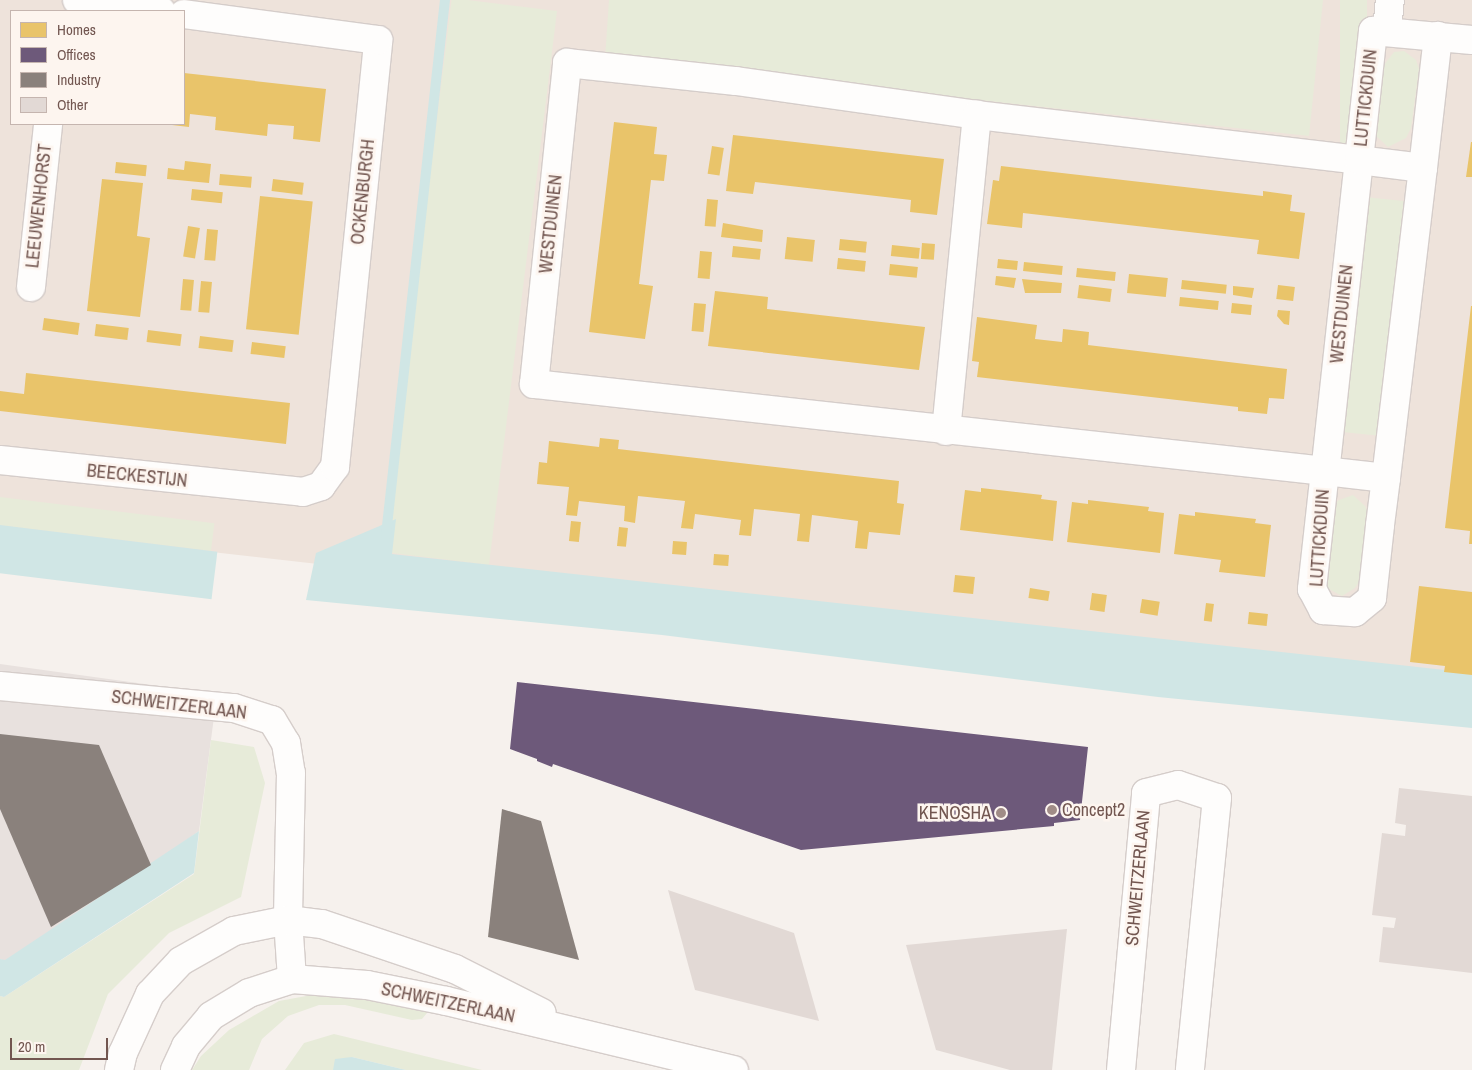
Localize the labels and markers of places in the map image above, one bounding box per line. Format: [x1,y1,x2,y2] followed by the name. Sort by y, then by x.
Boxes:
[1062,799,1125,821] place label: Concept2
[919,802,991,824] place label: KENOSHA
[1046,804,1058,816] marker: Concept2
[995,807,1007,819] marker: KENOSHA

